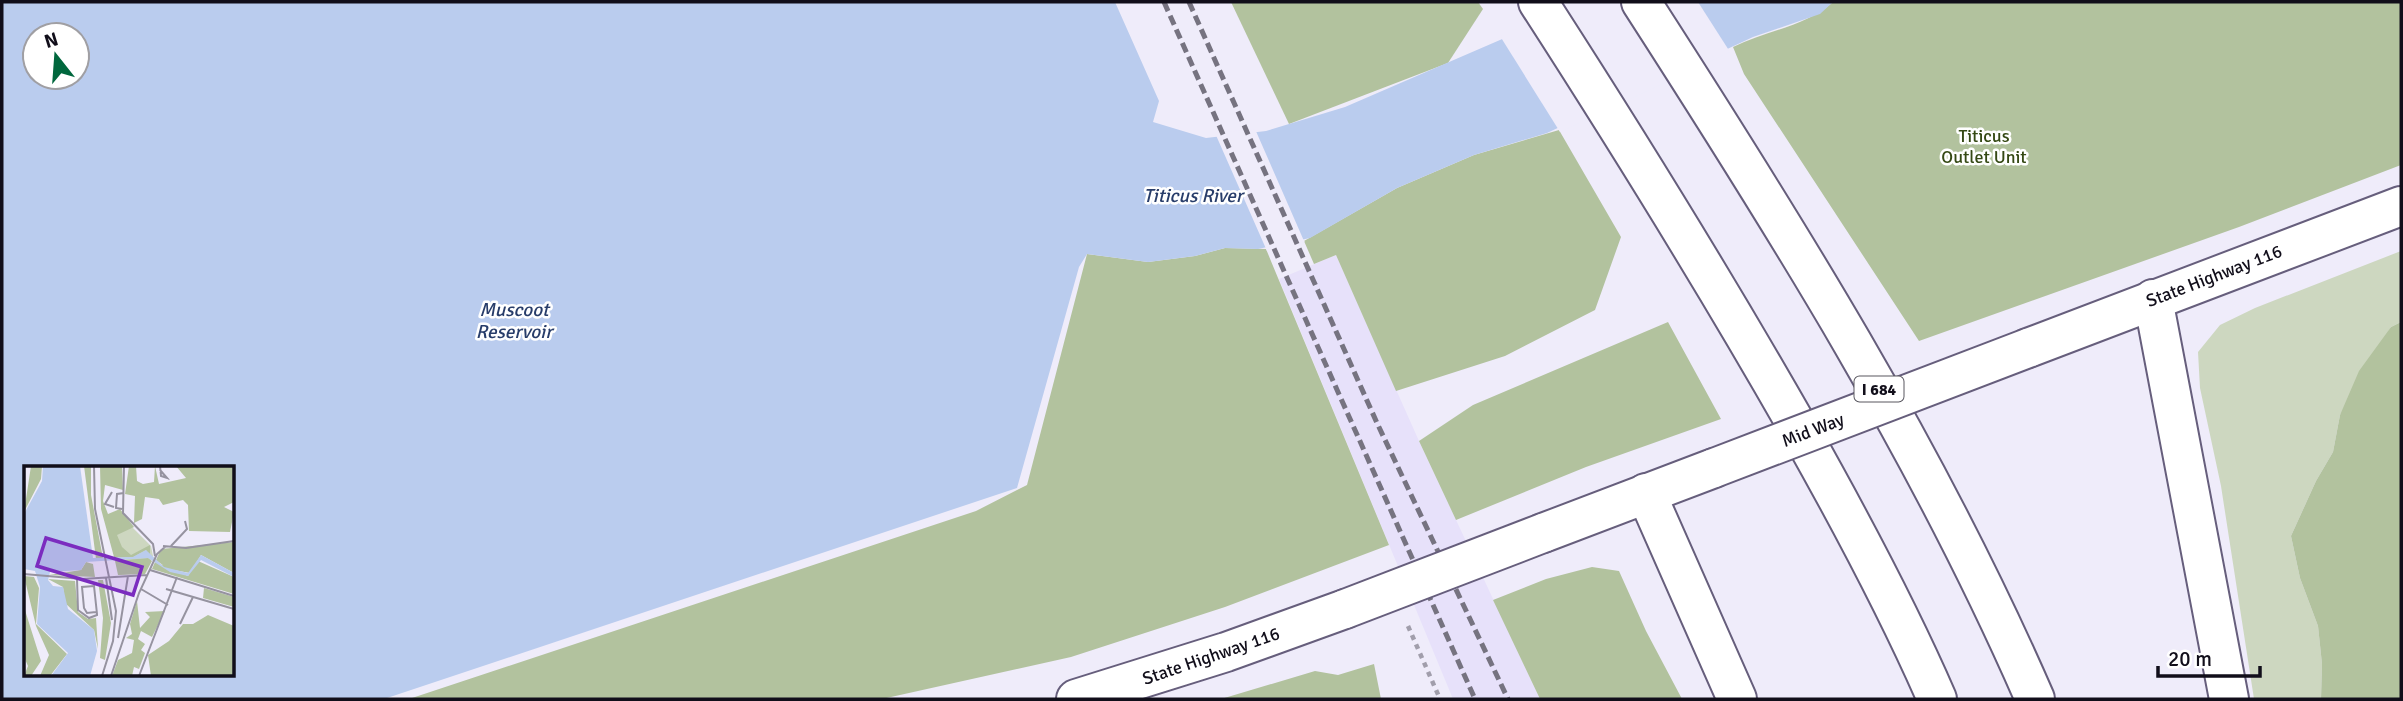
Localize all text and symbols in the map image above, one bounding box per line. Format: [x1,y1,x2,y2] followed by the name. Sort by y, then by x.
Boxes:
[21,21,91,91] north arrow
[41,27,61,54] text: N
[1941,125,2027,168] park label: Titicus Outlet Unit
[1143,184,1246,208] water label: Titicus River
[2143,240,2285,312] street label: State Highway 116
[476,298,555,344] water label: Muscoot Reservoir
[1854,376,1904,402] road number: I 684
[1779,408,1848,452] street label: Mid Way
[24,466,234,676] inset map
[1140,622,1282,690] street label: State Highway 116
[2158,634,2260,678] scale bar
[2168,646,2212,672] text: 20 m

